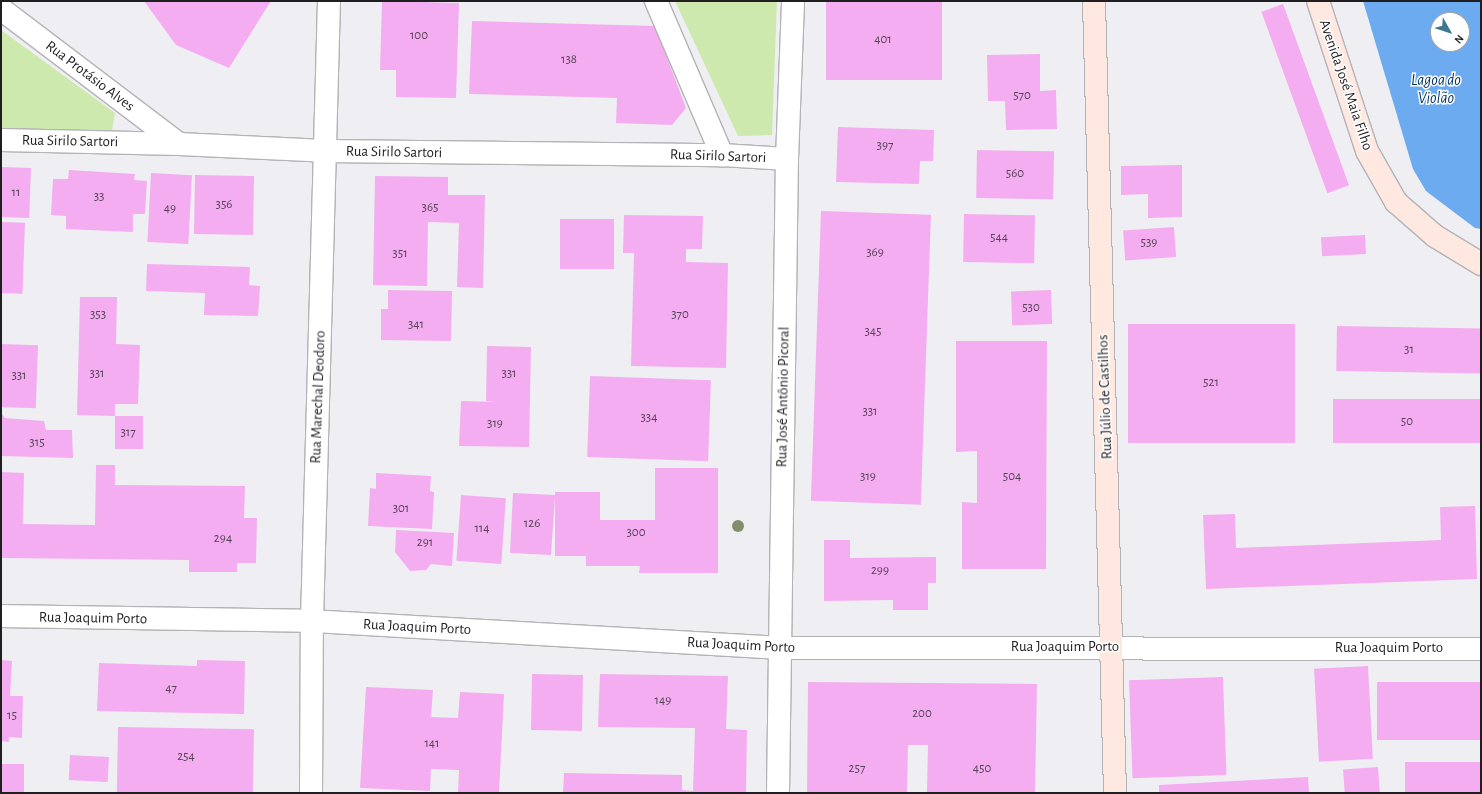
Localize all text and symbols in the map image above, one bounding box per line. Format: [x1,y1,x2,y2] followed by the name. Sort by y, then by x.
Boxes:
[1430,12,1470,52] north arrow
[1315,17,1377,153] street label: Avenida José Maia Filho
[410,28,428,44] house number: 100
[874,32,892,48] house number: 401
[1452,33,1466,46] text: N
[42,37,138,115] street label: Rua Protásio Alves
[561,52,577,68] house number: 138
[1411,70,1461,108] water label: Lagoa do Violão
[1013,88,1031,104] house number: 570
[22,131,118,151] street label: Rua Sirilo Sartori
[877,138,893,154] house number: 397
[346,142,442,162] street label: Rua Sirilo Sartori
[669,145,767,167] street label: Rua Sirilo Sartori
[1006,166,1024,182] house number: 560
[12,185,20,201] house number: 11
[94,189,104,205] house number: 33
[216,197,232,213] house number: 356
[422,200,438,216] house number: 365
[164,201,176,217] house number: 49
[990,230,1008,246] house number: 544
[1141,235,1157,251] house number: 539
[866,245,884,261] house number: 369
[392,246,408,262] house number: 351
[1022,300,1040,316] house number: 530
[90,307,106,323] house number: 353
[671,307,689,323] house number: 370
[408,317,424,333] house number: 341
[864,324,882,340] house number: 345
[773,326,793,468] street label: Rua José Antônio Picoral
[307,330,329,464] street label: Rua Marechal Deodoro
[1094,334,1116,460] street label: Rua Júlio de Castilhos
[1404,342,1414,358] house number: 31
[89,366,105,382] house number: 331
[501,366,517,382] house number: 331
[11,368,27,384] house number: 331
[1203,375,1219,391] house number: 521
[862,404,878,420] house number: 331
[641,410,657,426] house number: 334
[1401,414,1413,430] house number: 50
[487,416,503,432] house number: 319
[120,425,136,441] house number: 317
[29,435,45,451] house number: 315
[860,469,876,485] house number: 319
[1003,469,1021,485] house number: 504
[393,501,409,517] house number: 301
[524,516,540,532] house number: 126
[474,521,490,537] house number: 114
[626,525,646,541] house number: 300
[214,531,232,547] house number: 294
[417,535,433,551] house number: 291
[871,563,889,579] house number: 299
[39,608,147,628] street label: Rua Joaquim Porto
[362,615,472,639] street label: Rua Joaquim Porto
[686,633,796,657] street label: Rua Joaquim Porto
[1011,638,1119,656] street label: Rua Joaquim Porto
[1335,639,1443,657] street label: Rua Joaquim Porto
[165,681,177,697] house number: 47
[655,693,671,709] house number: 149
[912,706,932,722] house number: 200
[7,708,17,724] house number: 15
[424,736,440,752] house number: 141
[177,749,195,765] house number: 254
[849,761,865,777] house number: 257
[973,761,991,777] house number: 450

